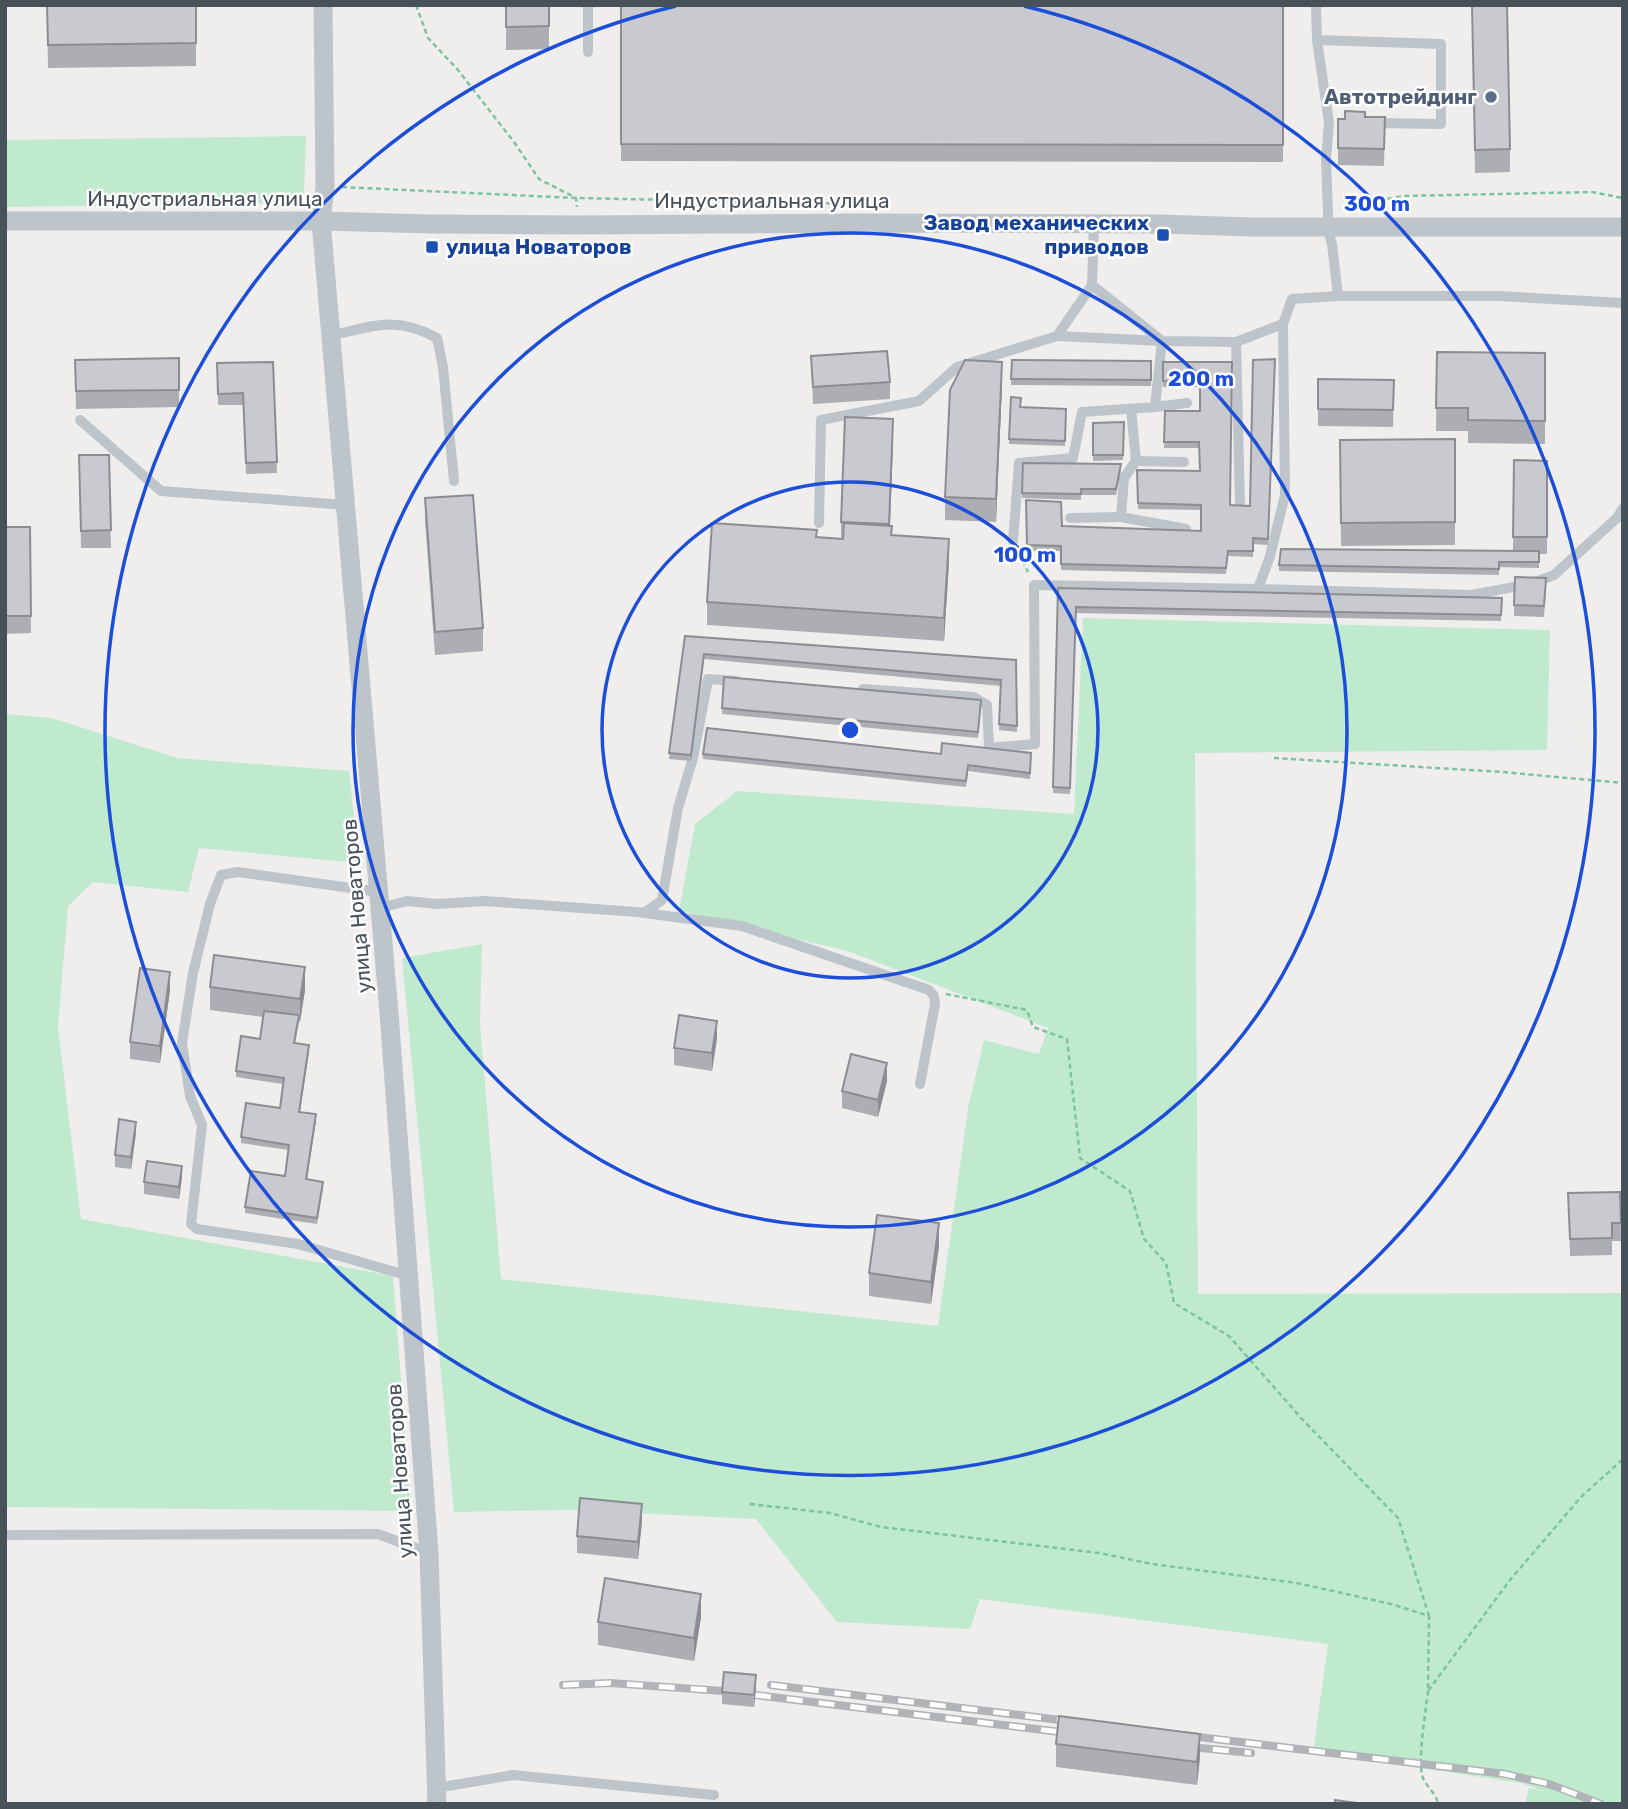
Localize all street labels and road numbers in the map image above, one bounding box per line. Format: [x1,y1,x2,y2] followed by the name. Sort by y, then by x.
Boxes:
[87,186,323,211] street label: Индустриальная улица
[654,188,890,213] street label: Индустриальная улица
[336,818,377,994] street label: улица Новаторов
[381,1383,418,1559] street label: улица Новаторов

